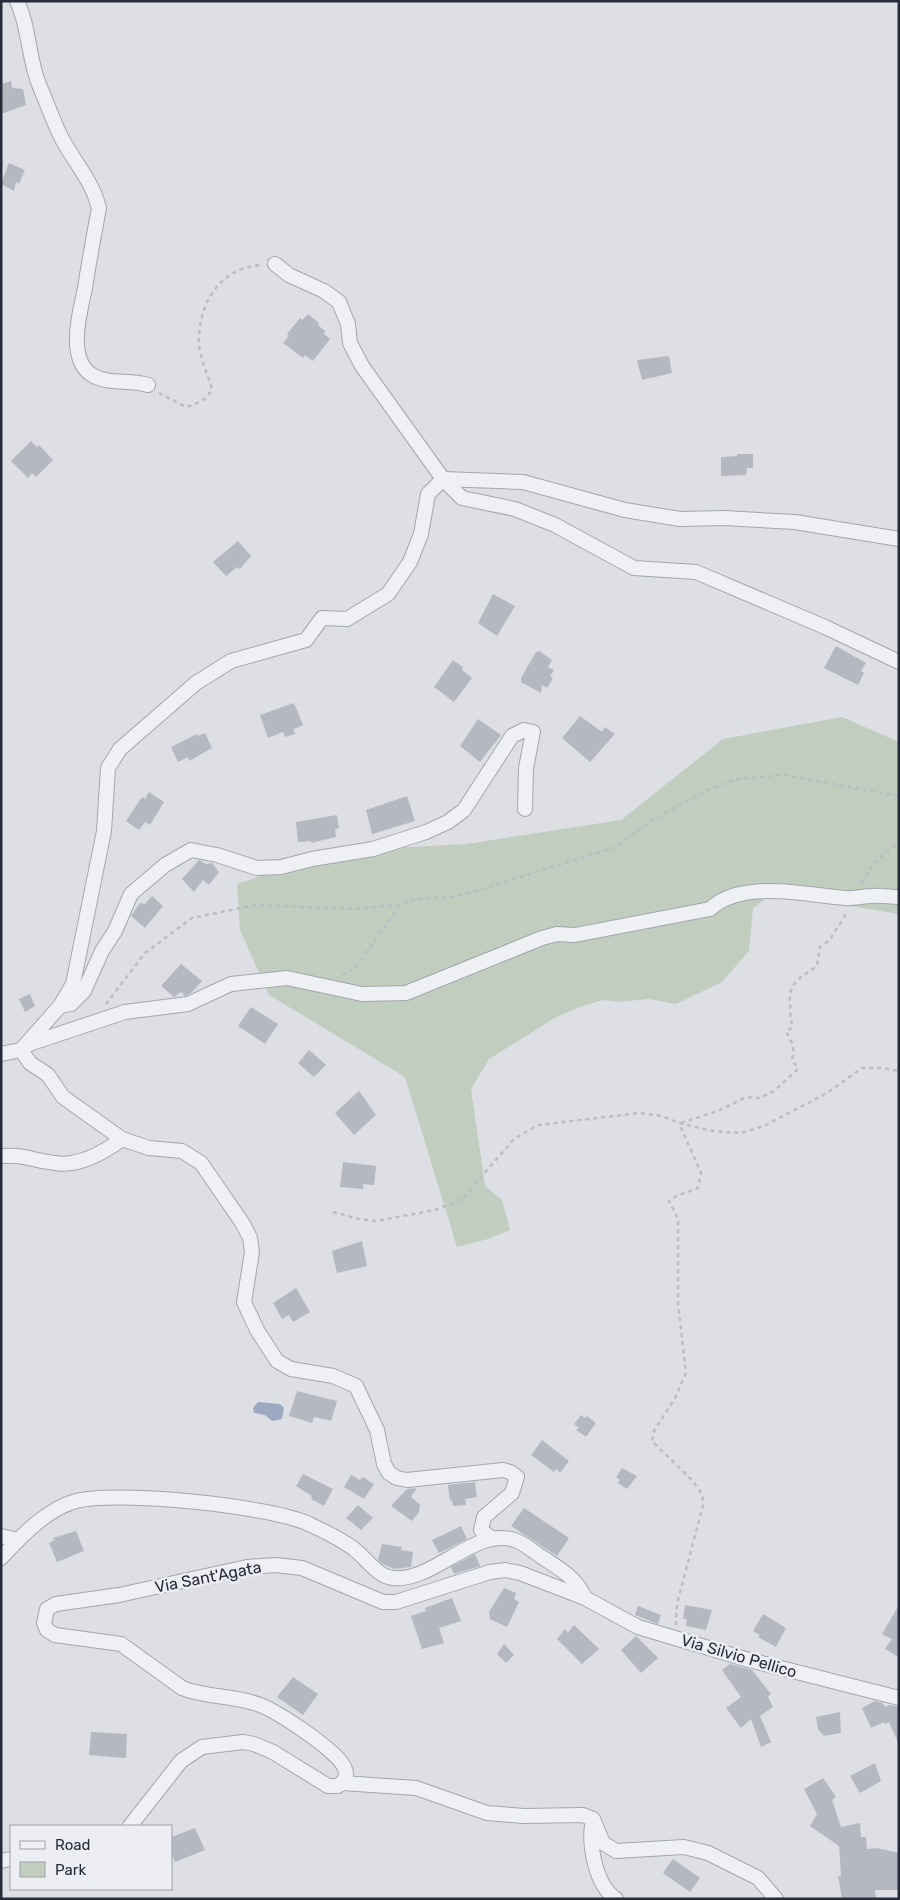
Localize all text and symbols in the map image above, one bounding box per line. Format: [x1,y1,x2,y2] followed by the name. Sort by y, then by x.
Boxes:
[153,1557,263,1597] street label: Via Sant'Agata
[679,1630,799,1682] street label: Via Silvio Pellico
[10,1825,172,1890] legend
[55,1836,91,1854] text: Road
[55,1861,86,1879] text: Park

